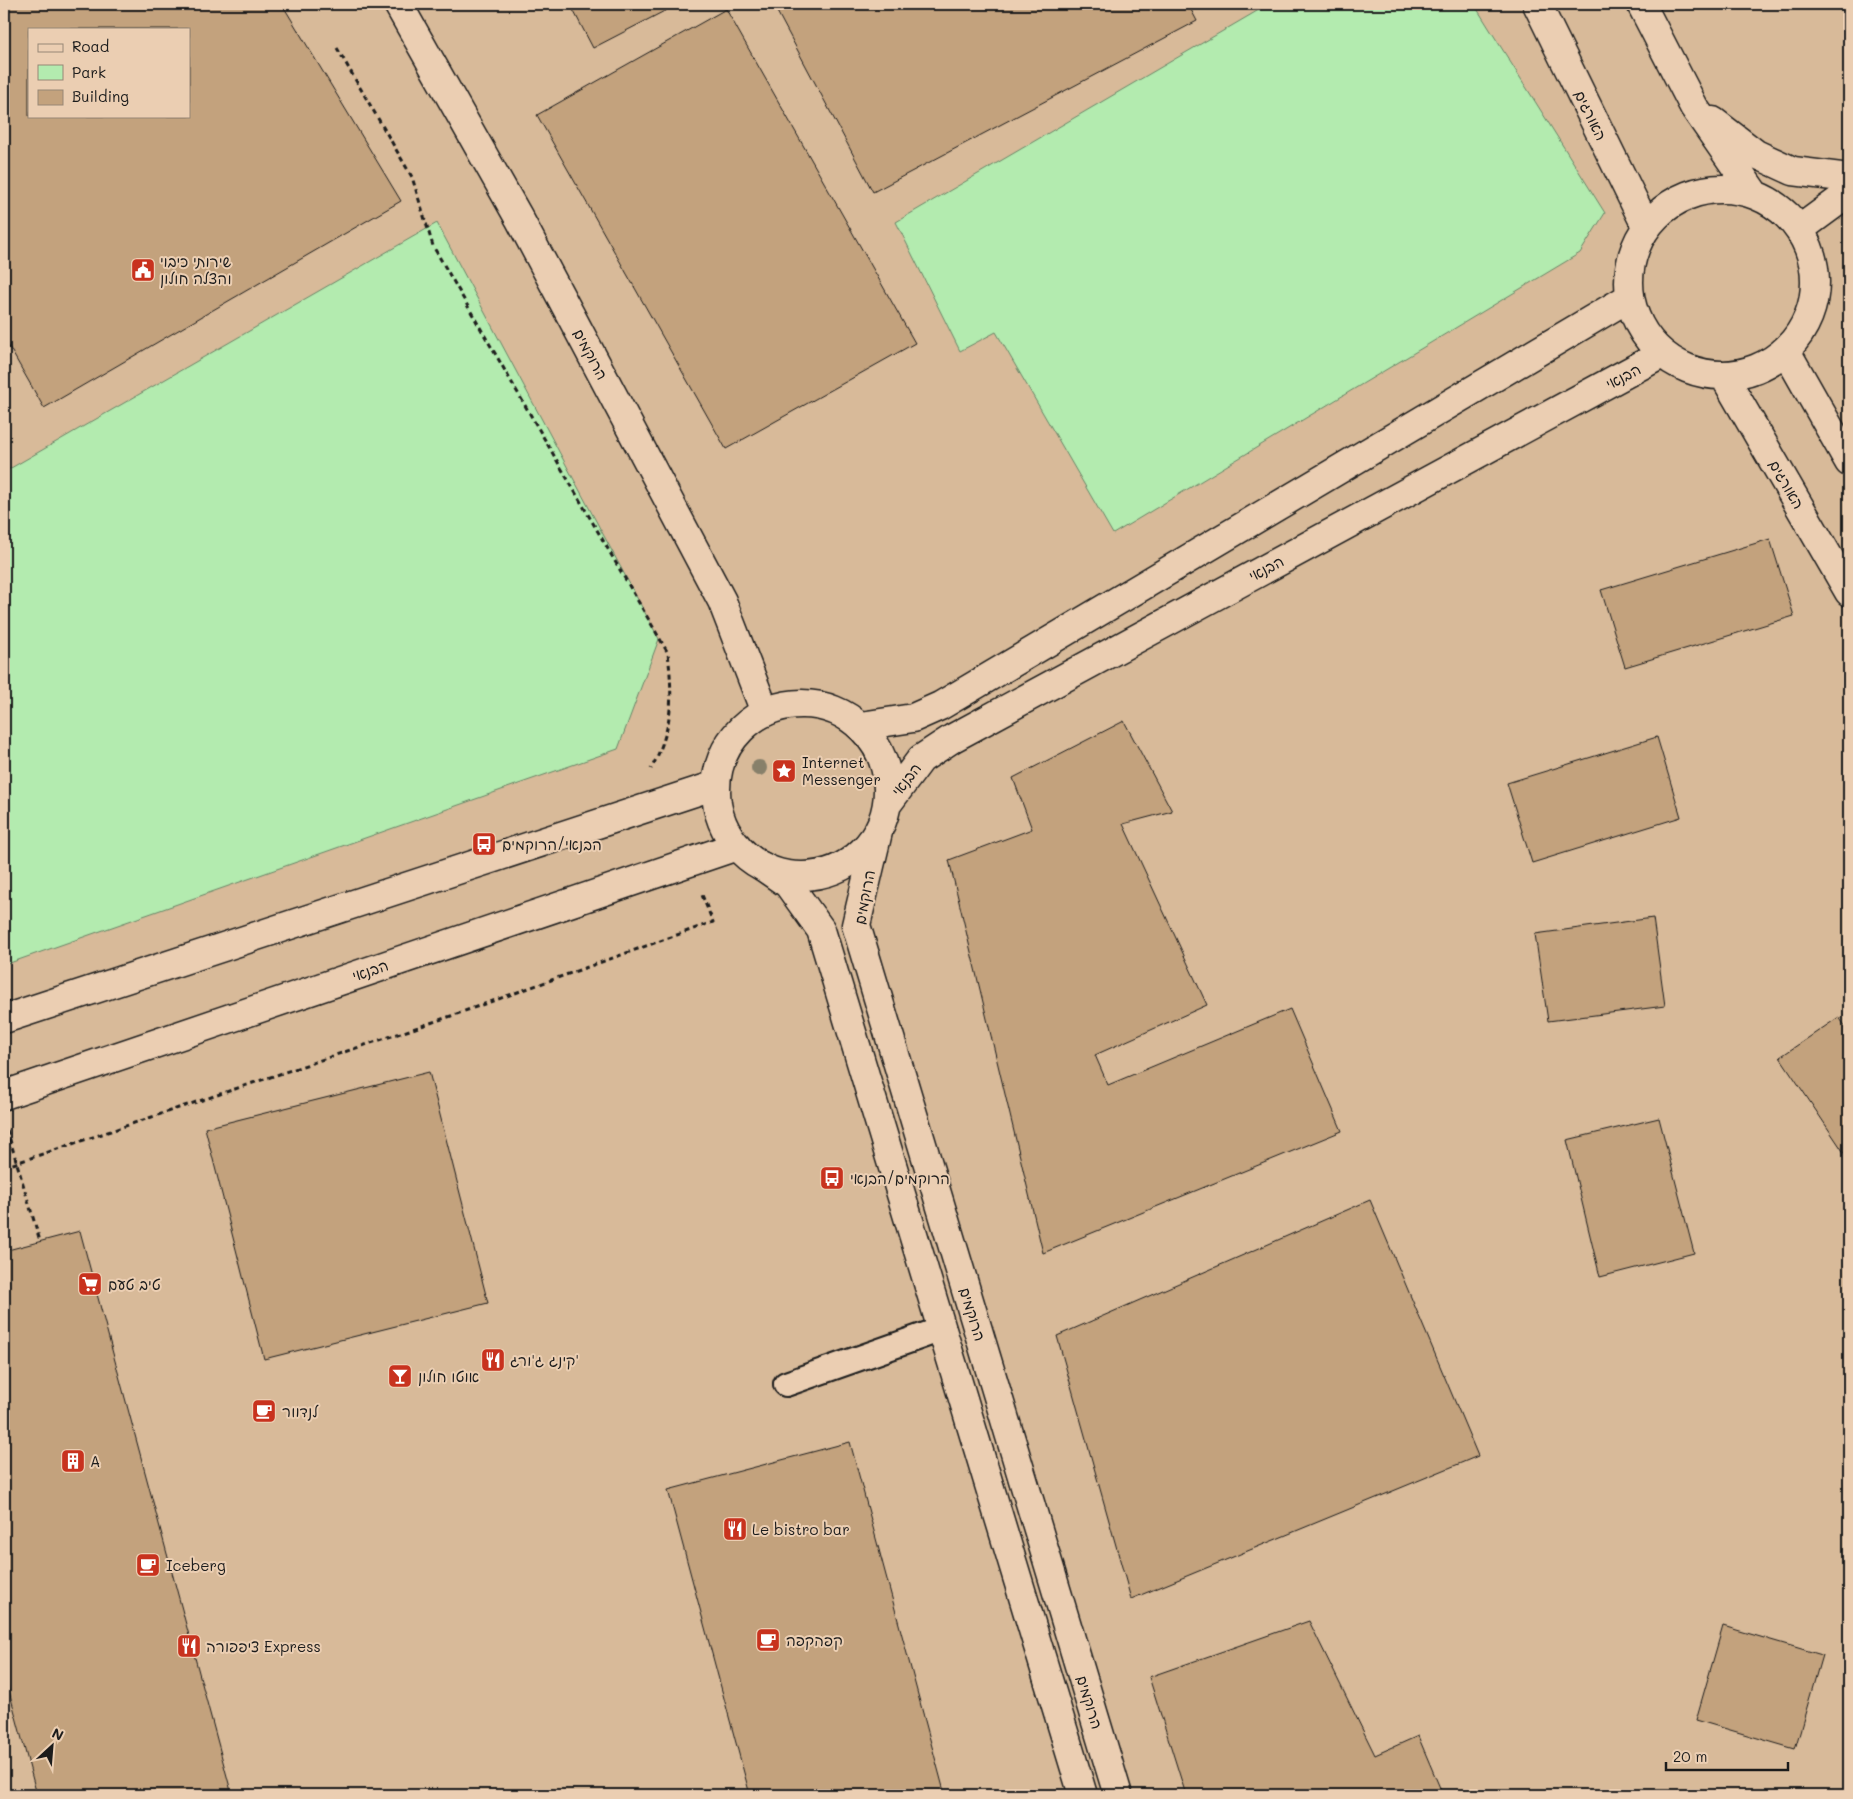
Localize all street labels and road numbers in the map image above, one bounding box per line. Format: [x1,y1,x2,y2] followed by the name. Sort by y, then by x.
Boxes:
[1570,86,1612,144] street label: האורגים
[569,325,613,383] street label: הרוקמים
[1602,358,1644,394] street label: הבנאי
[1765,456,1809,512] street label: האורגים
[1245,550,1287,586] street label: הבנאי
[887,758,925,800] street label: הבנאי
[849,868,879,926] street label: הרוקמים
[349,955,391,985] street label: הבנאי
[955,1285,991,1343] street label: הרוקמים
[1072,1673,1108,1731] street label: הרוקמים

